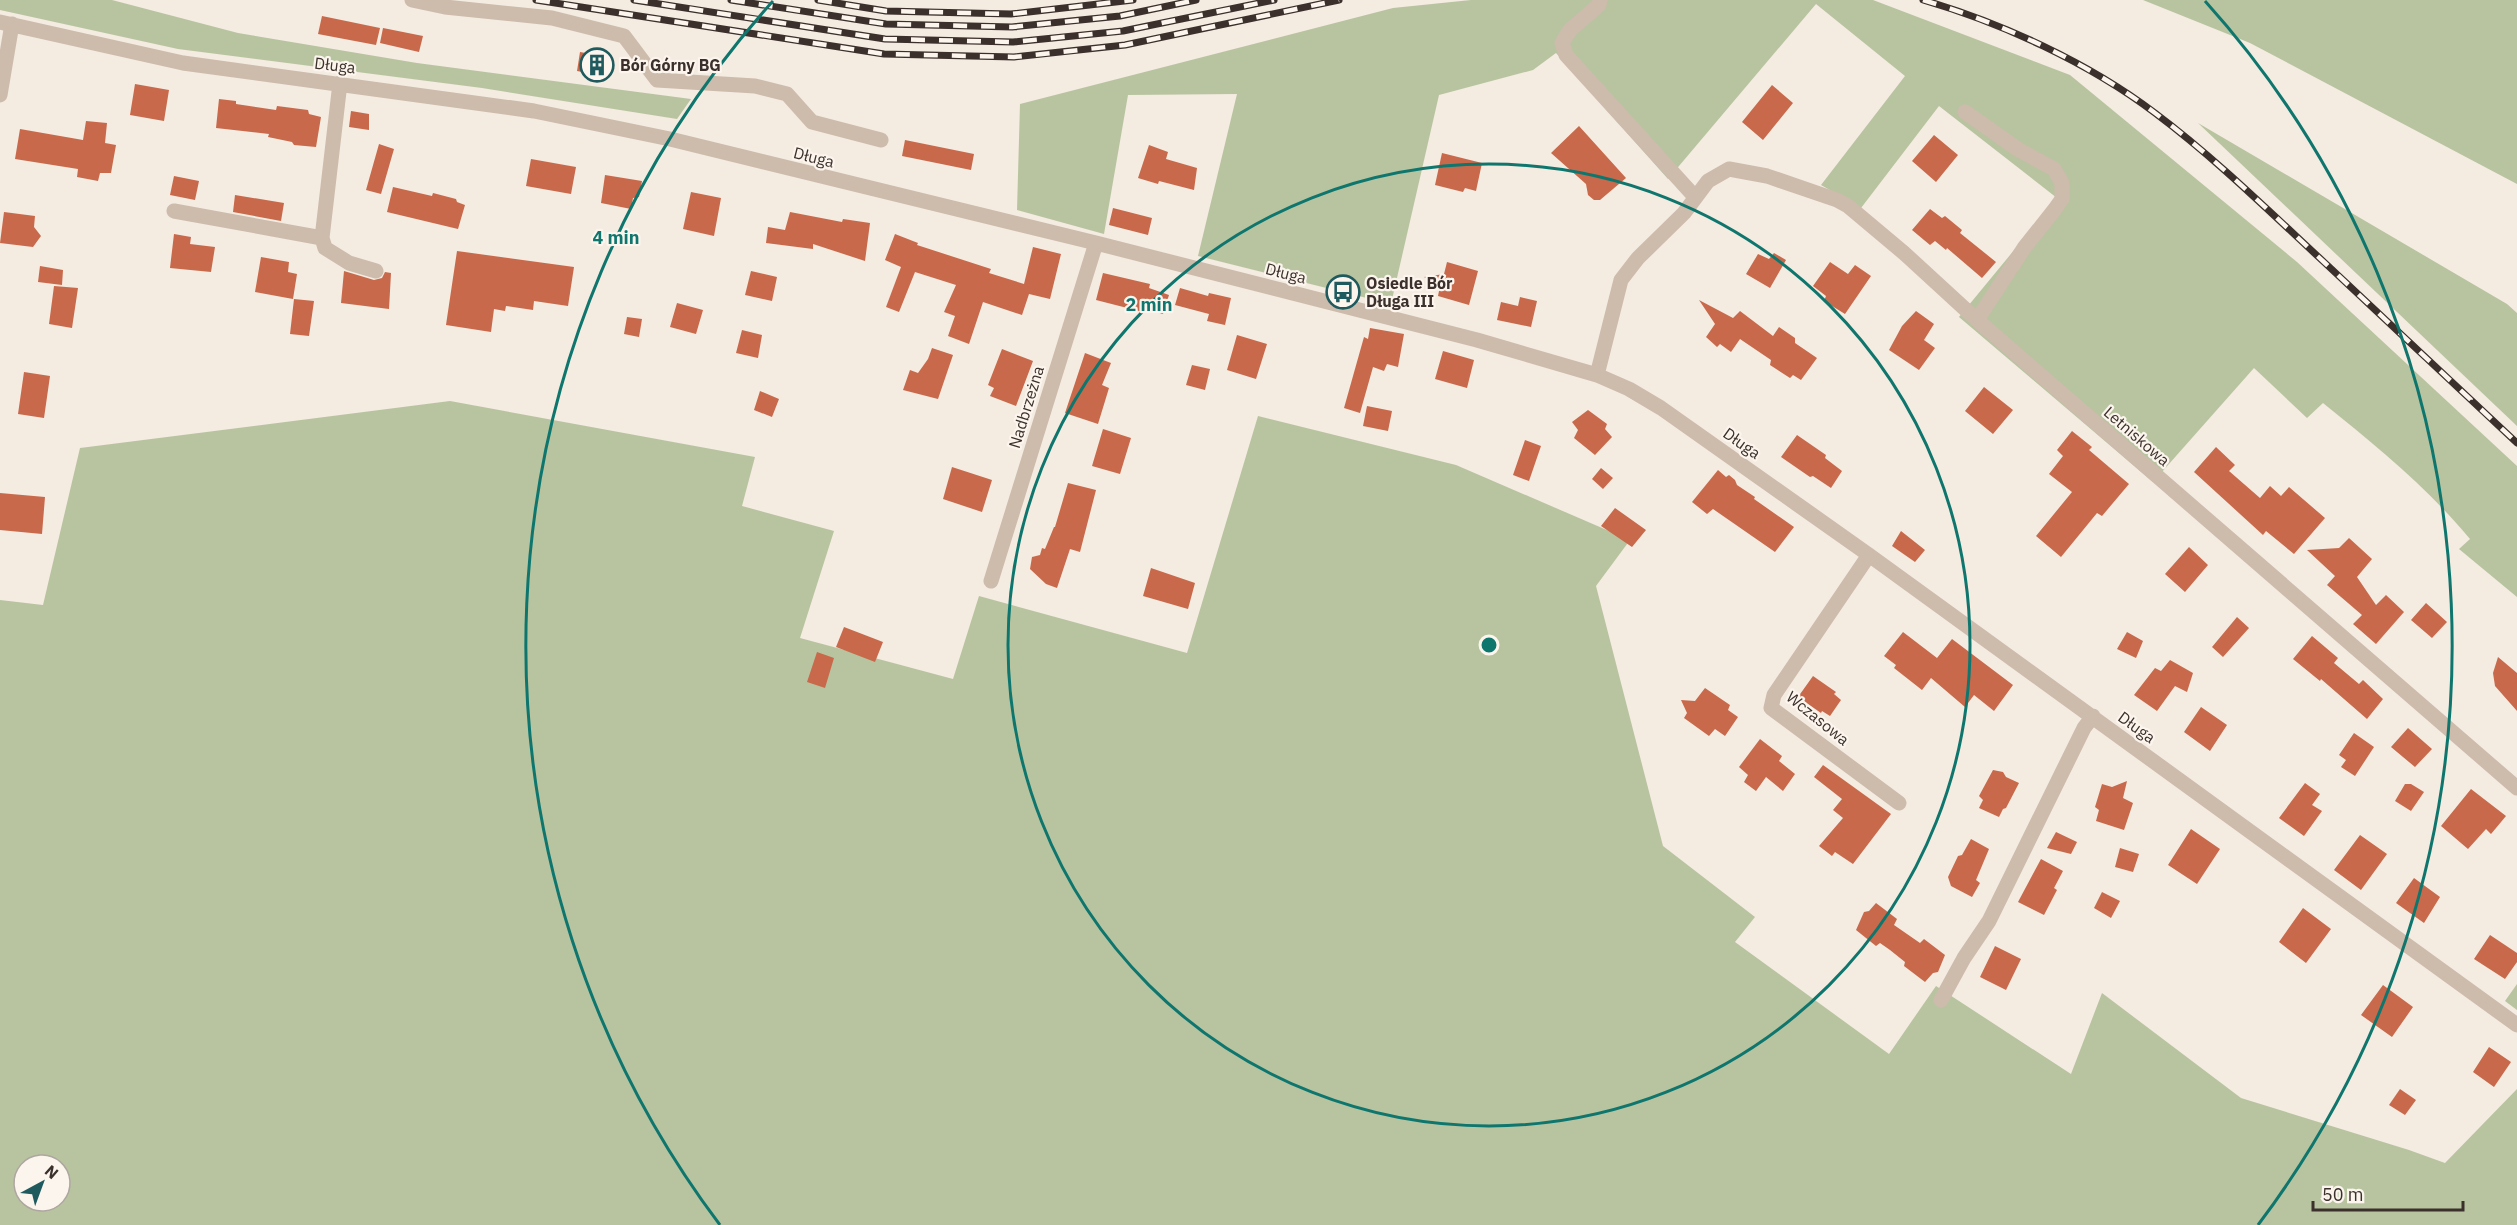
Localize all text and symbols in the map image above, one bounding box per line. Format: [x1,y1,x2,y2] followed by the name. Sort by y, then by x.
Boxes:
[579,47,615,83] building icon: Bór Górny BG
[313,53,357,77] street label: Długa
[620,55,721,75] place label: Bór Górny BG
[792,142,837,172] street label: Długa
[592,226,640,249] text: 4 min
[1264,258,1309,288] street label: Długa
[1366,273,1453,311] place label: Osiedle Bór Długa III
[1325,274,1361,310] bus stop icon: Osiedle Bór Długa III
[1125,293,1173,316] text: 2 min
[1004,363,1048,451] street label: Nadbrzeżna
[2100,402,2174,470] street label: Letniskowa
[1719,423,1765,463] street label: Długa
[1479,635,1499,655] centre of rings
[1782,687,1854,750] street label: Wczasowa
[2114,707,2160,747] street label: Długa
[12,1153,72,1213] north arrow
[41,1160,63,1183] text: N
[2313,1174,2463,1212] scale bar
[2322,1183,2364,1206] text: 50 m

